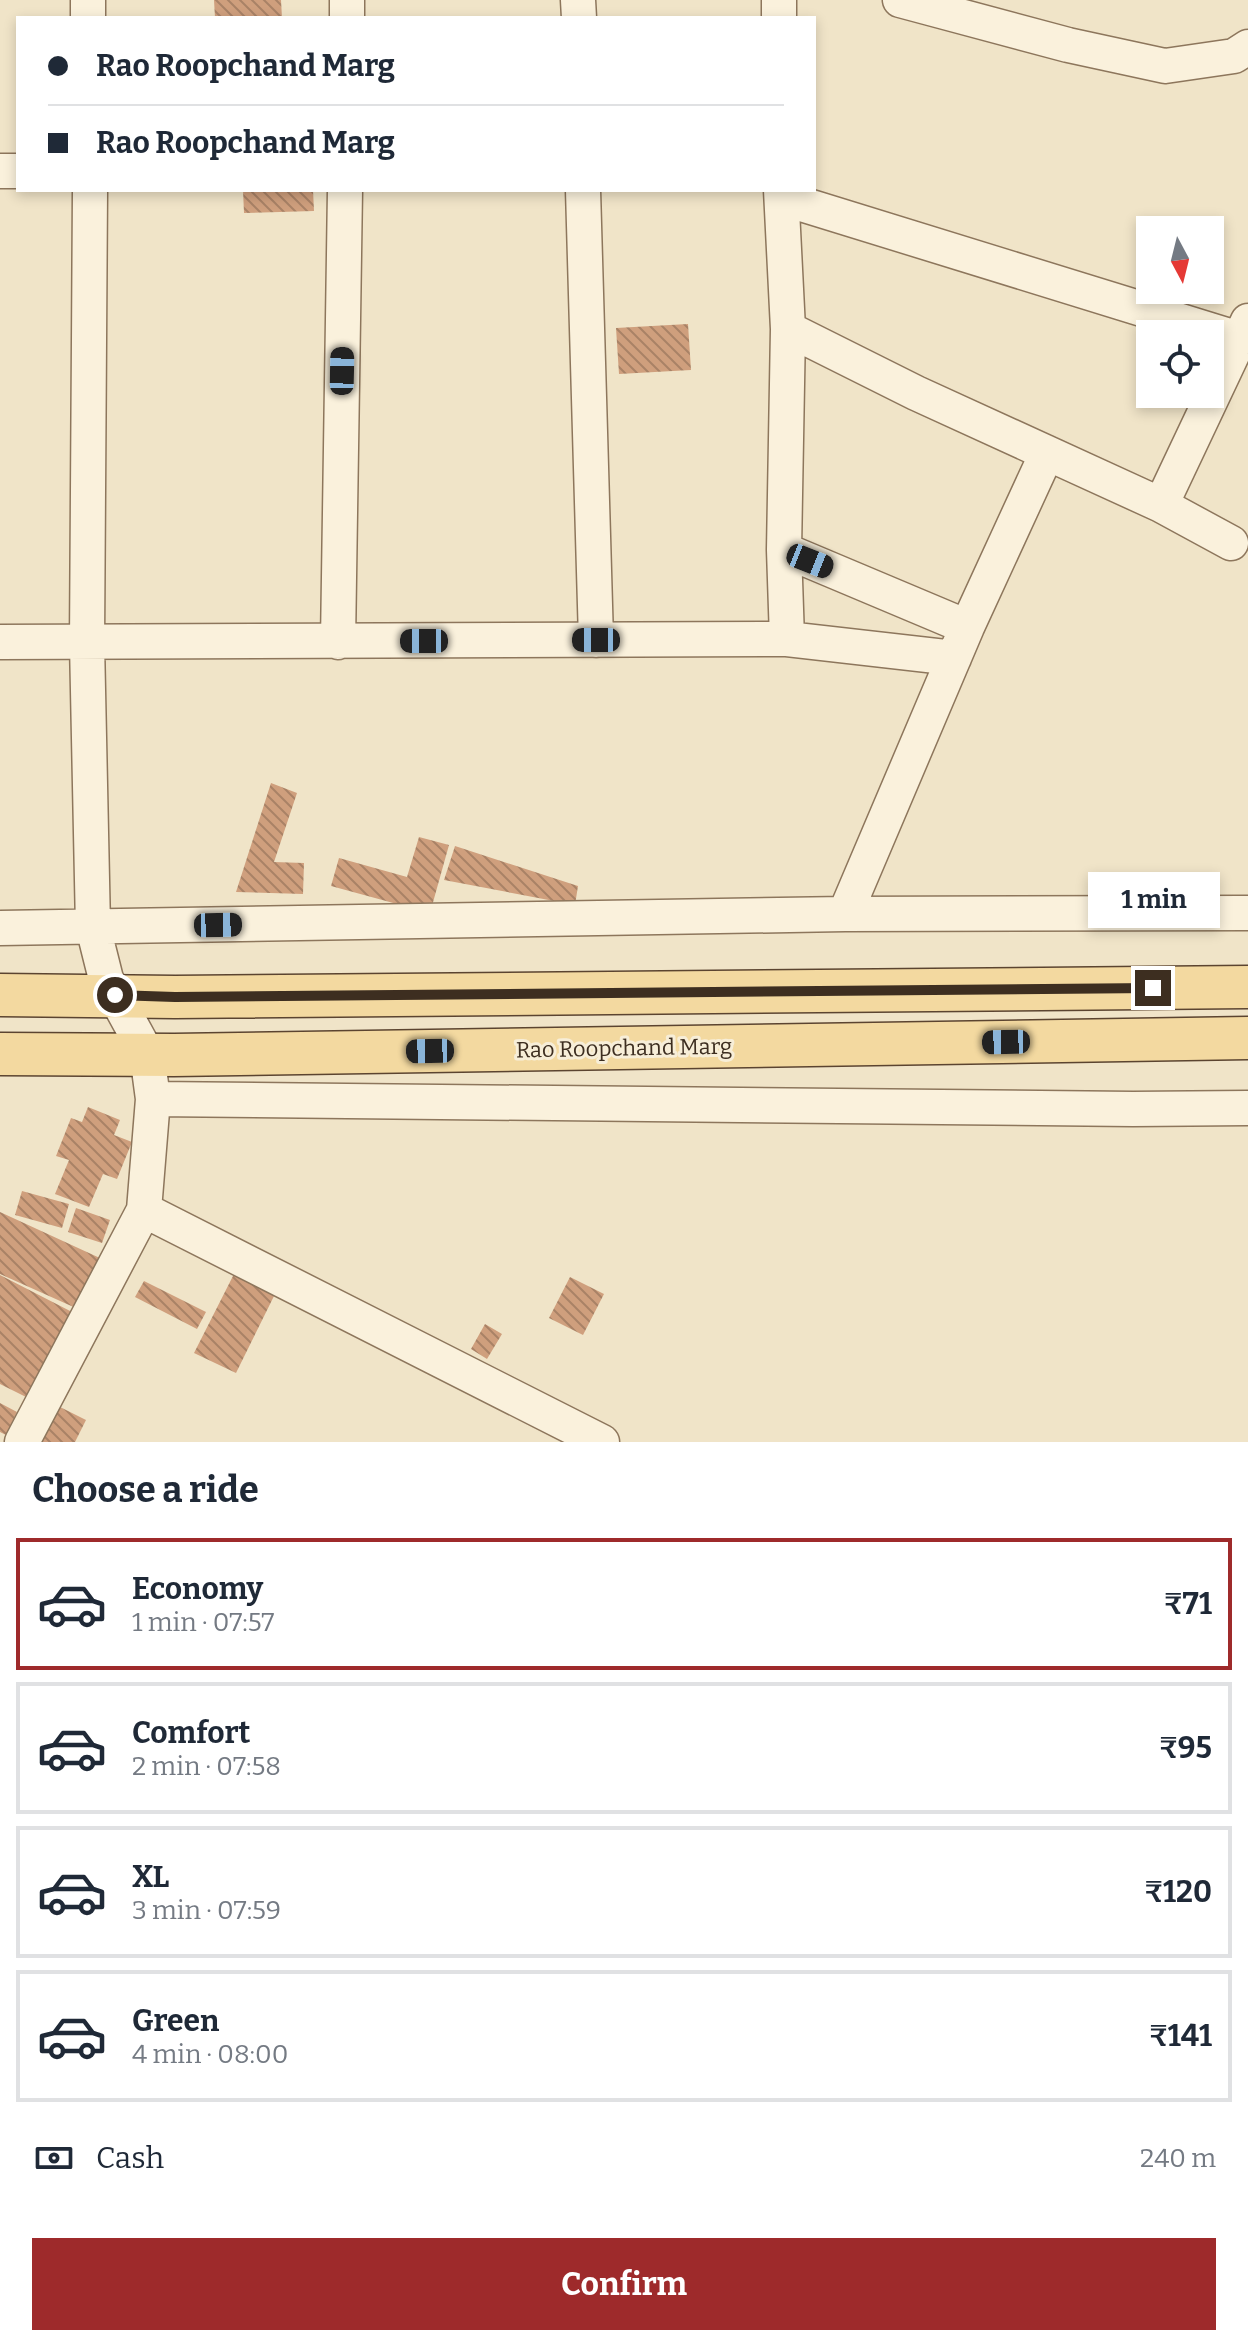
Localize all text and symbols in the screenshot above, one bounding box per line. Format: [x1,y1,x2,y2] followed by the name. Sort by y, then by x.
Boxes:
[96,48,395,84] text: Rao Roopchand Marg
[96,125,395,161] text: Rao Roopchand Marg
[1136,216,1224,304] north arrow
[1136,216,1224,408] map controls
[1136,320,1224,408] button: locate
[330,347,354,395] car
[783,541,837,581] car
[572,628,620,652] car
[400,629,448,653] car
[1087,872,1219,928] callout: 1 min
[1121,884,1187,915] text: 1 min
[194,913,242,937] car
[1135,970,1171,1006] route end
[97,977,133,1013] route start
[982,1030,1030,1054] car
[516,1033,732,1063] street label: Rao Roopchand Marg
[406,1039,454,1063] car
[32,1468,259,1512] text: Choose a ride
[36,1568,108,1640] icon: car
[132,1571,263,1607] text: Economy
[1164,1586,1212,1622] text: ₹71
[132,1607,274,1638] text: 1 min · 07:57
[36,1712,108,1784] icon: car
[132,1715,250,1751] text: Comfort
[1159,1730,1212,1766] text: ₹95
[132,1751,281,1782] text: 2 min · 07:58
[36,1856,108,1928] icon: car
[132,1859,169,1895] text: XL
[1144,1874,1212,1910] text: ₹120
[132,1895,281,1926] text: 3 min · 07:59
[36,2000,108,2072] icon: car
[132,2003,219,2039] text: Green
[1149,2018,1212,2054] text: ₹141
[132,2039,288,2070] text: 4 min · 08:00
[32,2136,76,2180] icon: cash
[96,2140,164,2176] text: Cash
[1140,2143,1216,2174] text: 240 m
[32,2238,1216,2330] button: Confirm

